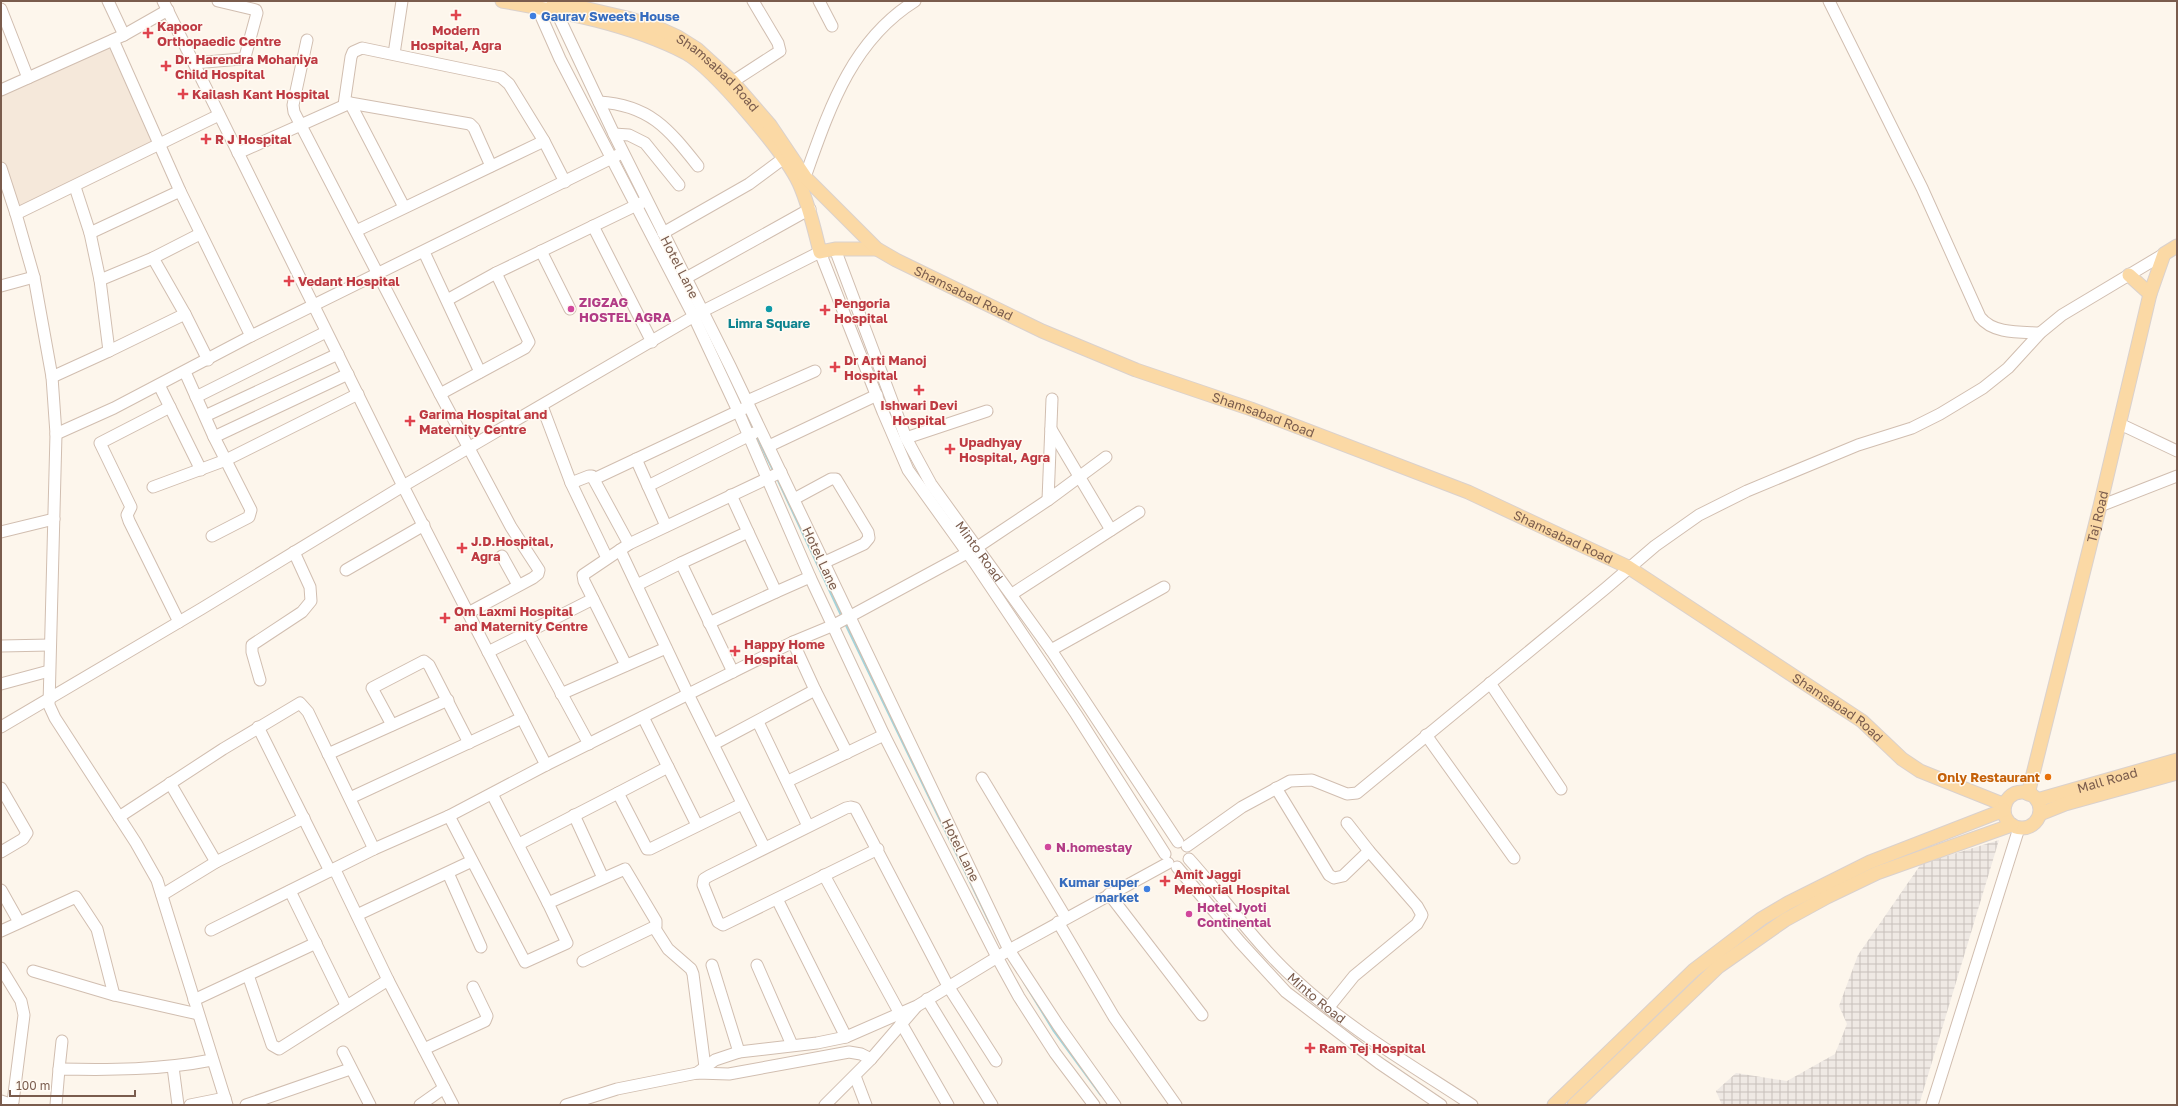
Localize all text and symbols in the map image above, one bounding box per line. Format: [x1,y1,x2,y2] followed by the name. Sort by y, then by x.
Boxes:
[541,8,680,24] place label: Gaurav Sweets House
[450,9,462,21] marker: Modern Hospital, Agra
[528,11,538,21] marker: Gaurav Sweets House
[157,18,282,49] place label: Kapoor Orthopaedic Centre
[410,22,502,53] place label: Modern Hospital, Agra
[142,27,154,39] marker: Kapoor Orthopaedic Centre
[673,30,763,115] street label: Shamsabad Road
[175,51,318,82] place label: Dr. Harendra Mohaniya Child Hospital
[160,60,172,72] marker: Dr. Harendra Mohaniya Child Hospital
[192,86,330,102] place label: Kailash Kant Hospital
[177,88,189,100] marker: Kailash Kant Hospital
[215,131,292,147] place label: R J Hospital
[200,133,212,145] marker: R J Hospital
[657,233,703,301] street label: Hotel Lane
[911,262,1016,324] street label: Shamsabad Road
[298,273,400,289] place label: Vedant Hospital
[283,275,295,287] marker: Vedant Hospital
[579,294,672,325] place label: ZIGZAG HOSTEL AGRA
[834,295,891,326] place label: Pengoria Hospital
[566,304,576,314] marker: ZIGZAG HOSTEL AGRA
[764,304,774,314] marker: Limra Square
[819,304,831,316] marker: Pengoria Hospital
[728,315,811,331] place label: Limra Square
[844,352,927,383] place label: Dr Arti Manoj Hospital
[829,361,841,373] marker: Dr Arti Manoj Hospital
[913,384,925,396] marker: Ishwari Devi Hospital
[1210,388,1317,441] street label: Shamsabad Road
[880,397,958,428] place label: Ishwari Devi Hospital
[419,406,547,437] place label: Garima Hospital and Maternity Centre
[404,415,416,427] marker: Garima Hospital and Maternity Centre
[959,434,1051,465] place label: Upadhyay Hospital, Agra
[944,443,956,455] marker: Upadhyay Hospital, Agra
[2083,489,2111,544] street label: Taj Road
[1511,506,1615,567] street label: Shamsabad Road
[952,518,1007,584] street label: Minto Road
[799,524,843,592] street label: Hotel Lane
[471,533,554,564] place label: J.D.Hospital, Agra
[456,542,468,554] marker: J.D.Hospital, Agra
[454,603,588,634] place label: Om Laxmi Hospital and Maternity Centre
[439,612,451,624] marker: Om Laxmi Hospital and Maternity Centre
[744,636,825,667] place label: Happy Home Hospital
[729,645,741,657] marker: Happy Home Hospital
[1789,669,1887,745] street label: Shamsabad Road
[2075,764,2139,796] street label: Mall Road
[1937,769,2040,785] place label: Only Restaurant
[2043,772,2053,782] marker: Only Restaurant
[939,816,983,884] street label: Hotel Lane
[1056,839,1133,855] place label: N.homestay
[1043,842,1053,852] marker: N.homestay
[1174,866,1290,897] place label: Amit Jaggi Memorial Hospital
[1059,874,1139,905] place label: Kumar super market
[1159,875,1171,887] marker: Amit Jaggi Memorial Hospital
[1142,884,1152,894] marker: Kumar super market
[1197,899,1272,930] place label: Hotel Jyoti Continental
[1184,909,1194,919] marker: Hotel Jyoti Continental
[1285,969,1349,1026] street label: Minto Road
[1319,1040,1426,1056] place label: Ram Tej Hospital
[1304,1042,1316,1054] marker: Ram Tej Hospital
[10,1072,135,1098] scale bar
[16,1078,50,1093] text: 100 m

